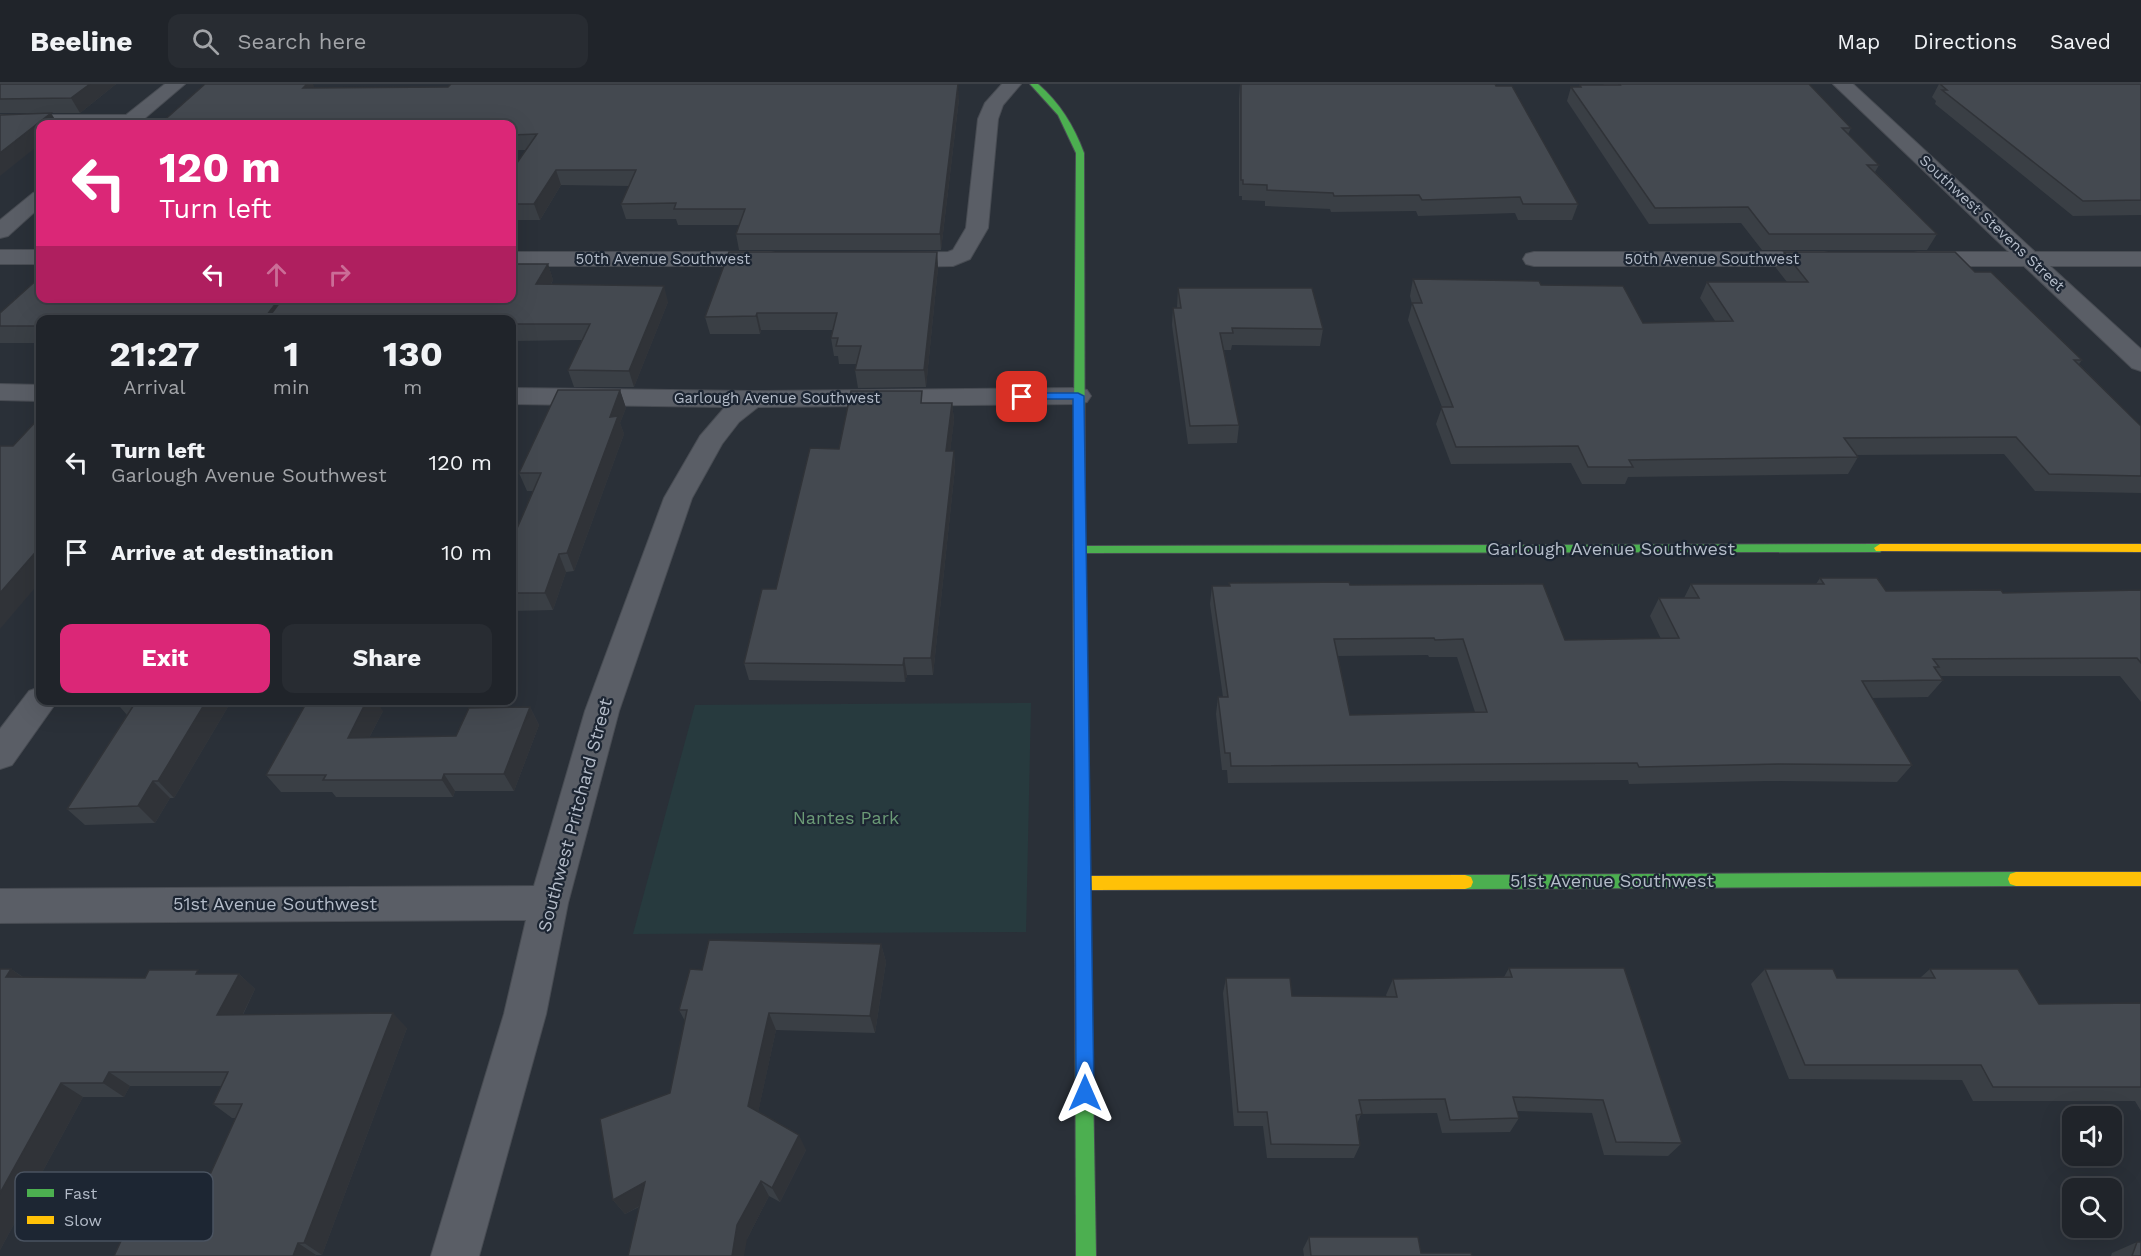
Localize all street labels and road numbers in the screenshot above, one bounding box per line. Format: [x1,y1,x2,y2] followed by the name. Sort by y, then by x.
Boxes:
[1916,151,2069,295] street label: Southwest Stevens Street
[576,250,751,268] street label: 50th Avenue Southwest
[1625,250,1800,268] street label: 50th Avenue Southwest
[674,389,881,407] street label: Garlough Avenue Southwest
[1487,538,1735,559] street label: Garlough Avenue Southwest
[533,695,616,934] street label: Southwest Pritchard Street
[1510,870,1714,891] street label: 51st Avenue Southwest
[173,893,377,914] street label: 51st Avenue Southwest

